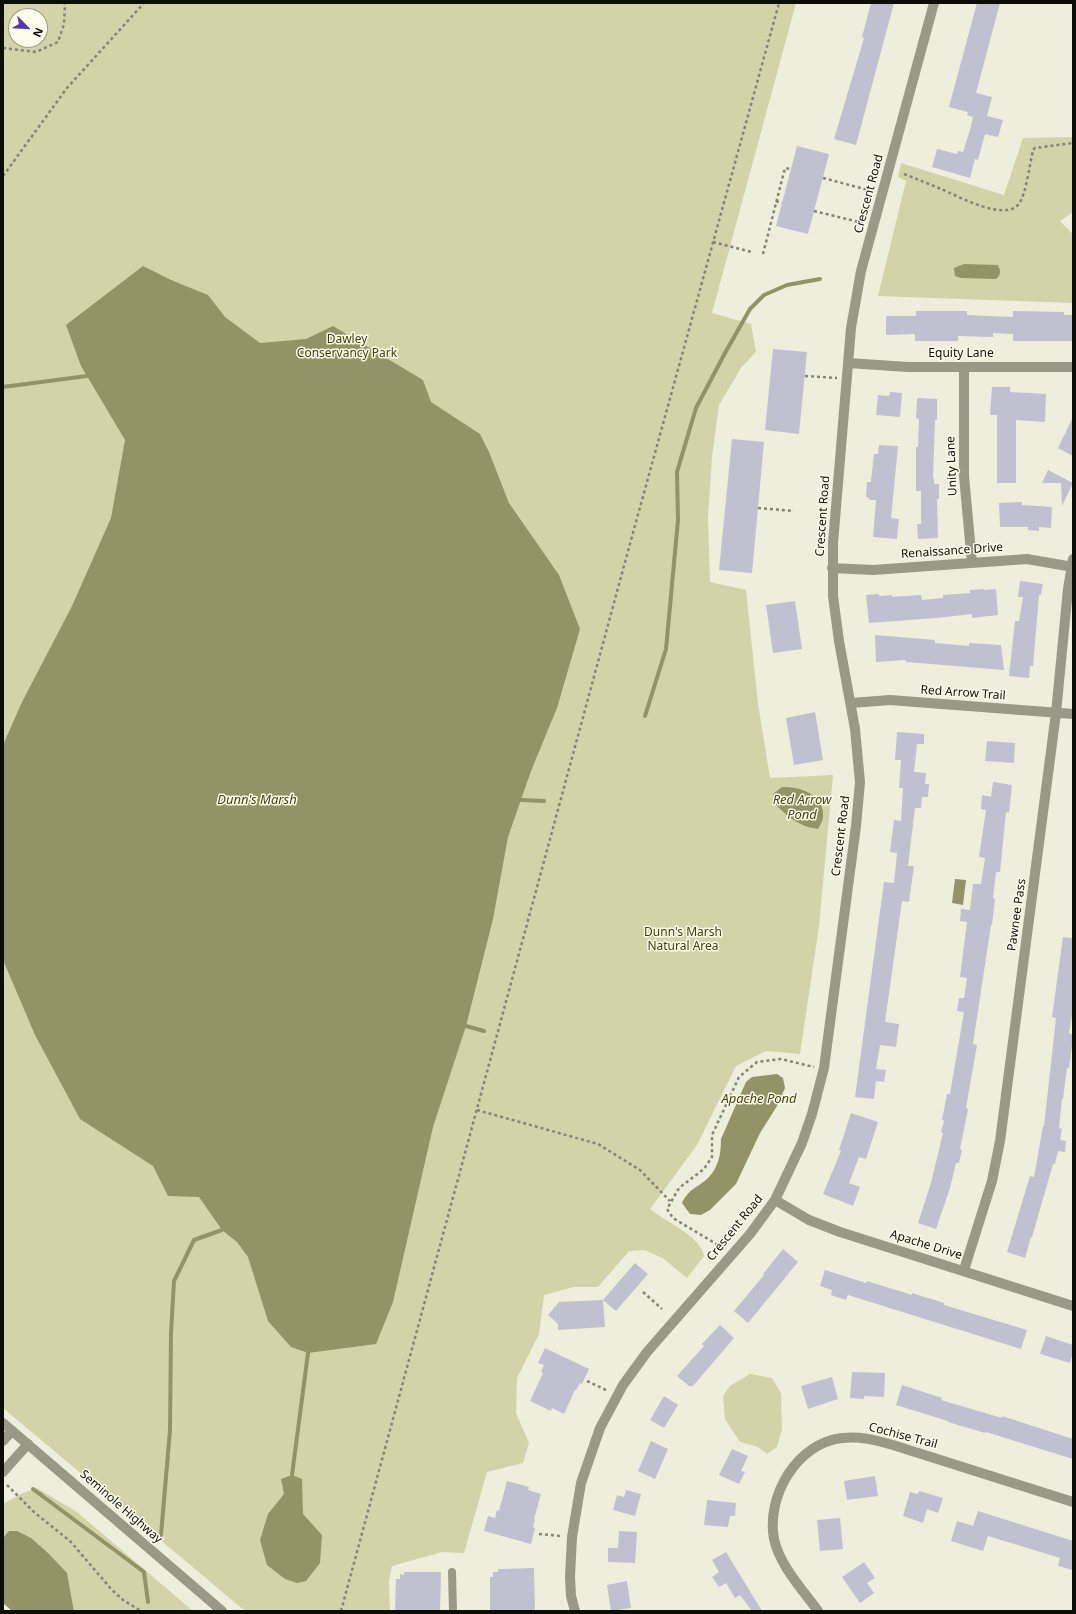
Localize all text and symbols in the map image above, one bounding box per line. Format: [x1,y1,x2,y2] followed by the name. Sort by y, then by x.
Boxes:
[8,8,48,48] north arrow
[30,26,47,40] text: N
[852,153,886,235] street label: Crescent Road
[297,333,397,361] park label: Dawley Conservancy Park
[928,347,994,361] street label: Equity Lane
[944,436,960,496] street label: Unity Lane
[813,475,833,557] street label: Crescent Road
[900,540,1004,562] street label: Renaissance Drive
[920,683,1006,703] street label: Red Arrow Trail
[217,792,297,808] water label: Dunn's Marsh
[773,792,831,823] water label: Red Arrow Pond
[829,795,853,877] street label: Crescent Road
[1005,878,1029,952] street label: Pawnee Pass
[644,926,722,954] park label: Dunn's Marsh Natural Area
[721,1091,797,1107] water label: Apache Pond
[704,1192,766,1264] street label: Crescent Road
[888,1227,964,1263] street label: Apache Drive
[867,1420,939,1452] street label: Cochise Trail
[77,1467,165,1547] street label: Seminole Highway

